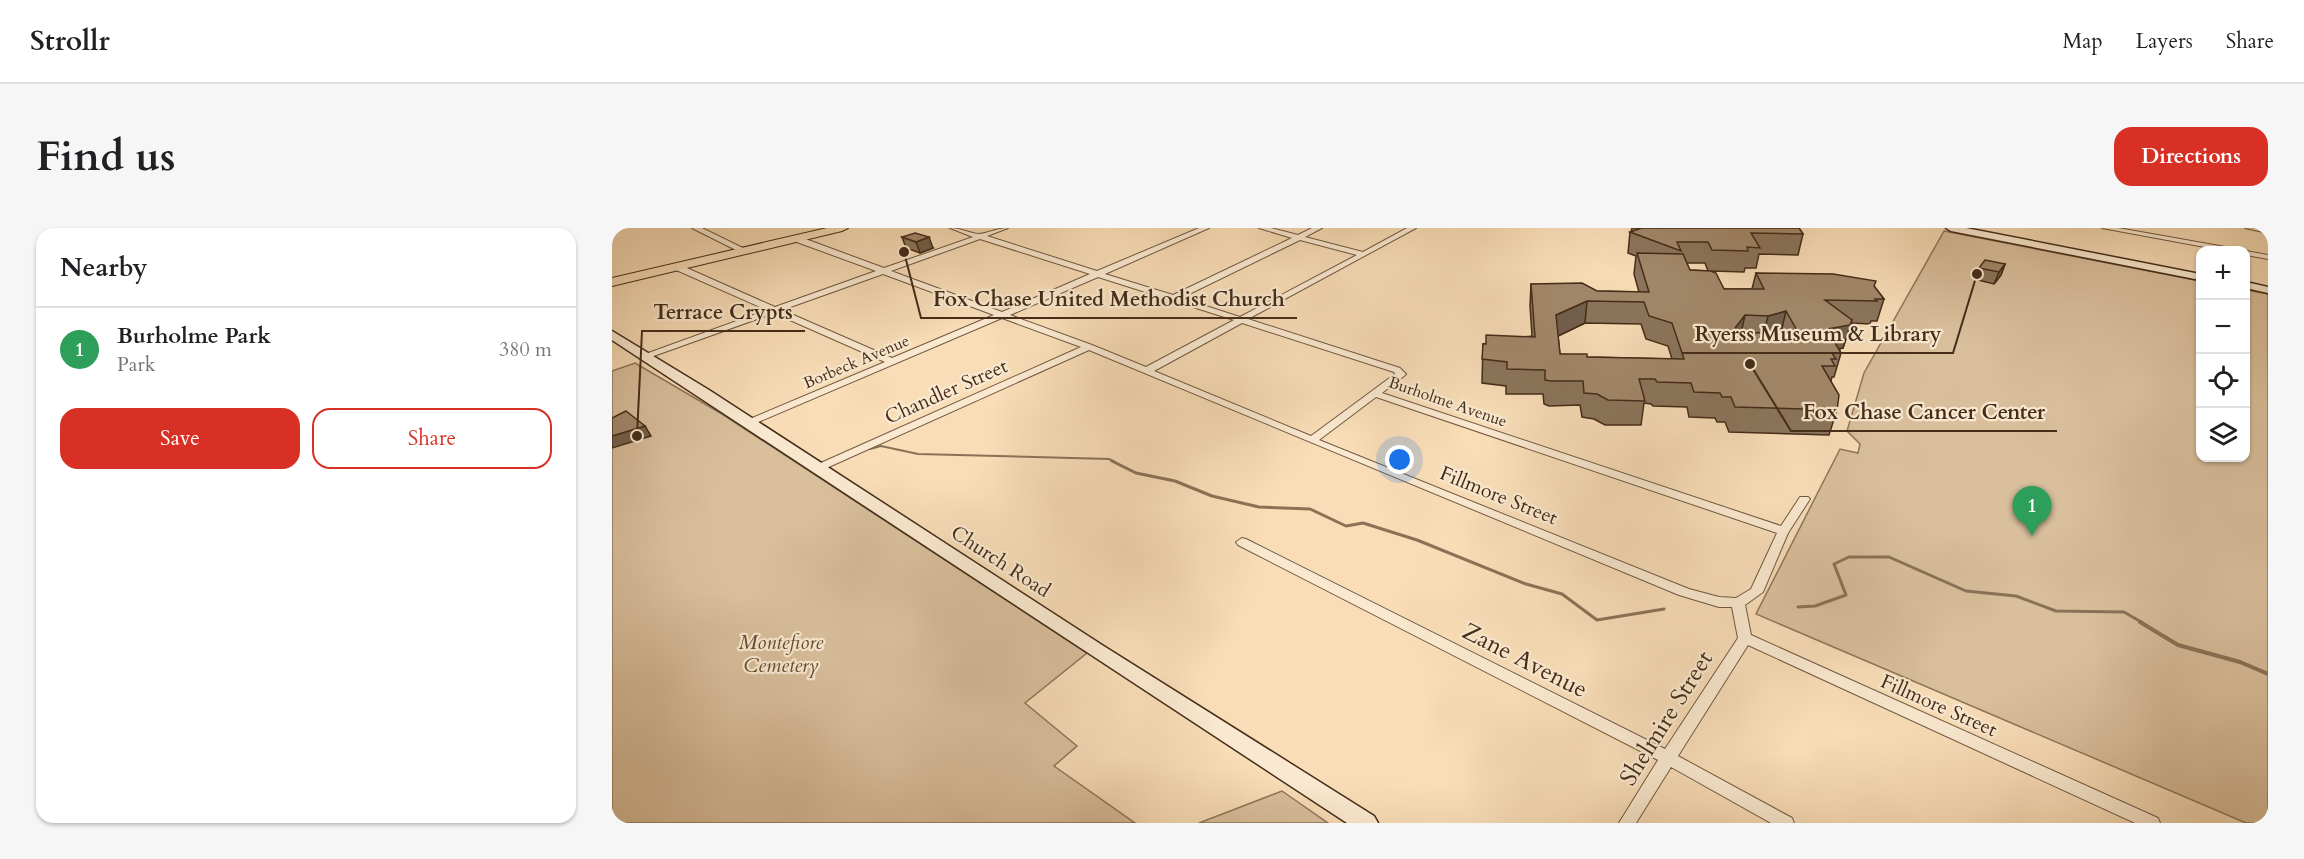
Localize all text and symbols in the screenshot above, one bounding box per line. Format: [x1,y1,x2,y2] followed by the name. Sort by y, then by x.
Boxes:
[30,22,110,60] text: Strollr
[2063,27,2103,56] text: Map
[2136,27,2193,56] text: Layers
[2226,27,2274,56] text: Share
[2114,127,2268,186] button: Directions
[36,128,176,185] text: Find us
[2196,246,2250,462] map controls
[2196,246,2250,300] button: +
[60,250,148,285] text: Nearby
[921,279,1297,318] callout: Fox Chase United Methodist Church
[933,285,1285,314] text: Fox Chase United Methodist Church
[642,292,805,331] callout: Terrace Crypts
[653,298,793,327] text: Terrace Crypts
[2196,300,2250,354] button: −
[1682,314,1953,353] callout: Ryerss Museum & Library
[1695,320,1941,349] text: Ryerss Museum & Library
[117,321,271,351] text: Burholme Park
[800,330,913,394] street label: Borbeck Avenue
[74,336,85,363] text: 1
[499,336,552,363] text: 380 m
[117,351,155,378] text: Park
[880,352,1013,431] street label: Chandler Street
[2196,354,2250,408] button: locate
[1385,371,1510,433] street label: Burholme Avenue
[1791,392,2057,431] callout: Fox Chase Cancer Center
[1803,398,2046,427] text: Fox Chase Cancer Center
[60,408,300,469] button: Save
[312,408,552,469] button: Share
[2196,408,2250,462] button: layers
[1385,445,1414,474] your location
[1436,460,1562,532] street label: Fillmore Street
[2012,486,2052,536] pin: 1
[946,519,1056,604] street label: Church Road
[1457,615,1593,706] street label: Zane Avenue
[739,629,824,679] park label: Montefiore Cemetery
[1612,644,1721,792] street label: Shelmire Street
[1876,668,2002,743] street label: Fillmore Street

